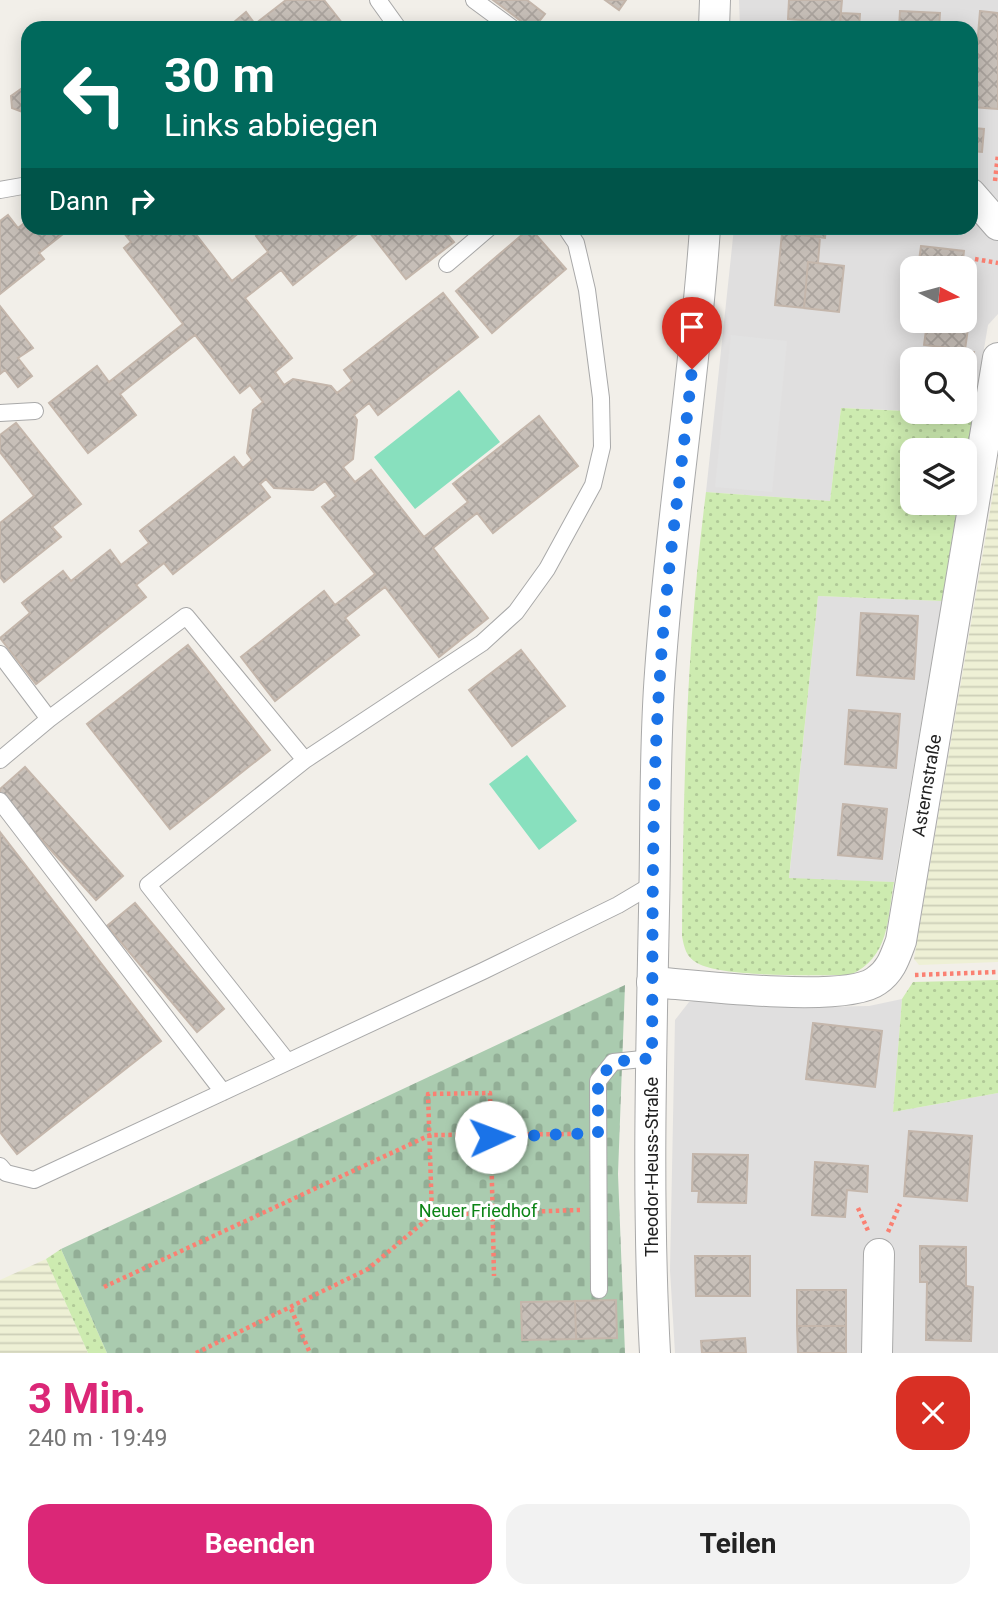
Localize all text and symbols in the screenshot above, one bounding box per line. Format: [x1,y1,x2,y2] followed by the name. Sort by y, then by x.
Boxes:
[164,47,275,104] text: 30 m
[49,49,140,140] icon: left
[164,106,378,144] text: Links abbiegen
[123,182,161,220] icon: right
[49,186,109,216] text: Dann
[900,256,976,332] north arrow
[900,256,977,515] map controls
[662,297,722,369] pin
[673,308,711,346] icon: arrive
[900,347,977,424] button: search
[900,438,977,515] button: layers
[908,732,945,838] street label: Asternstraße
[641,1077,662,1257] street label: Theodor-Heuss-Straße
[454,1100,528,1174] position arrow
[419,1200,538,1221] park label: Neuer Friedhof
[28,1374,146,1423] text: 3 Min.
[896,1376,970,1450] button: close
[28,1425,167,1452] text: 240 m · 19:49
[28,1504,492,1584] button: Beenden
[506,1504,970,1584] button: Teilen

